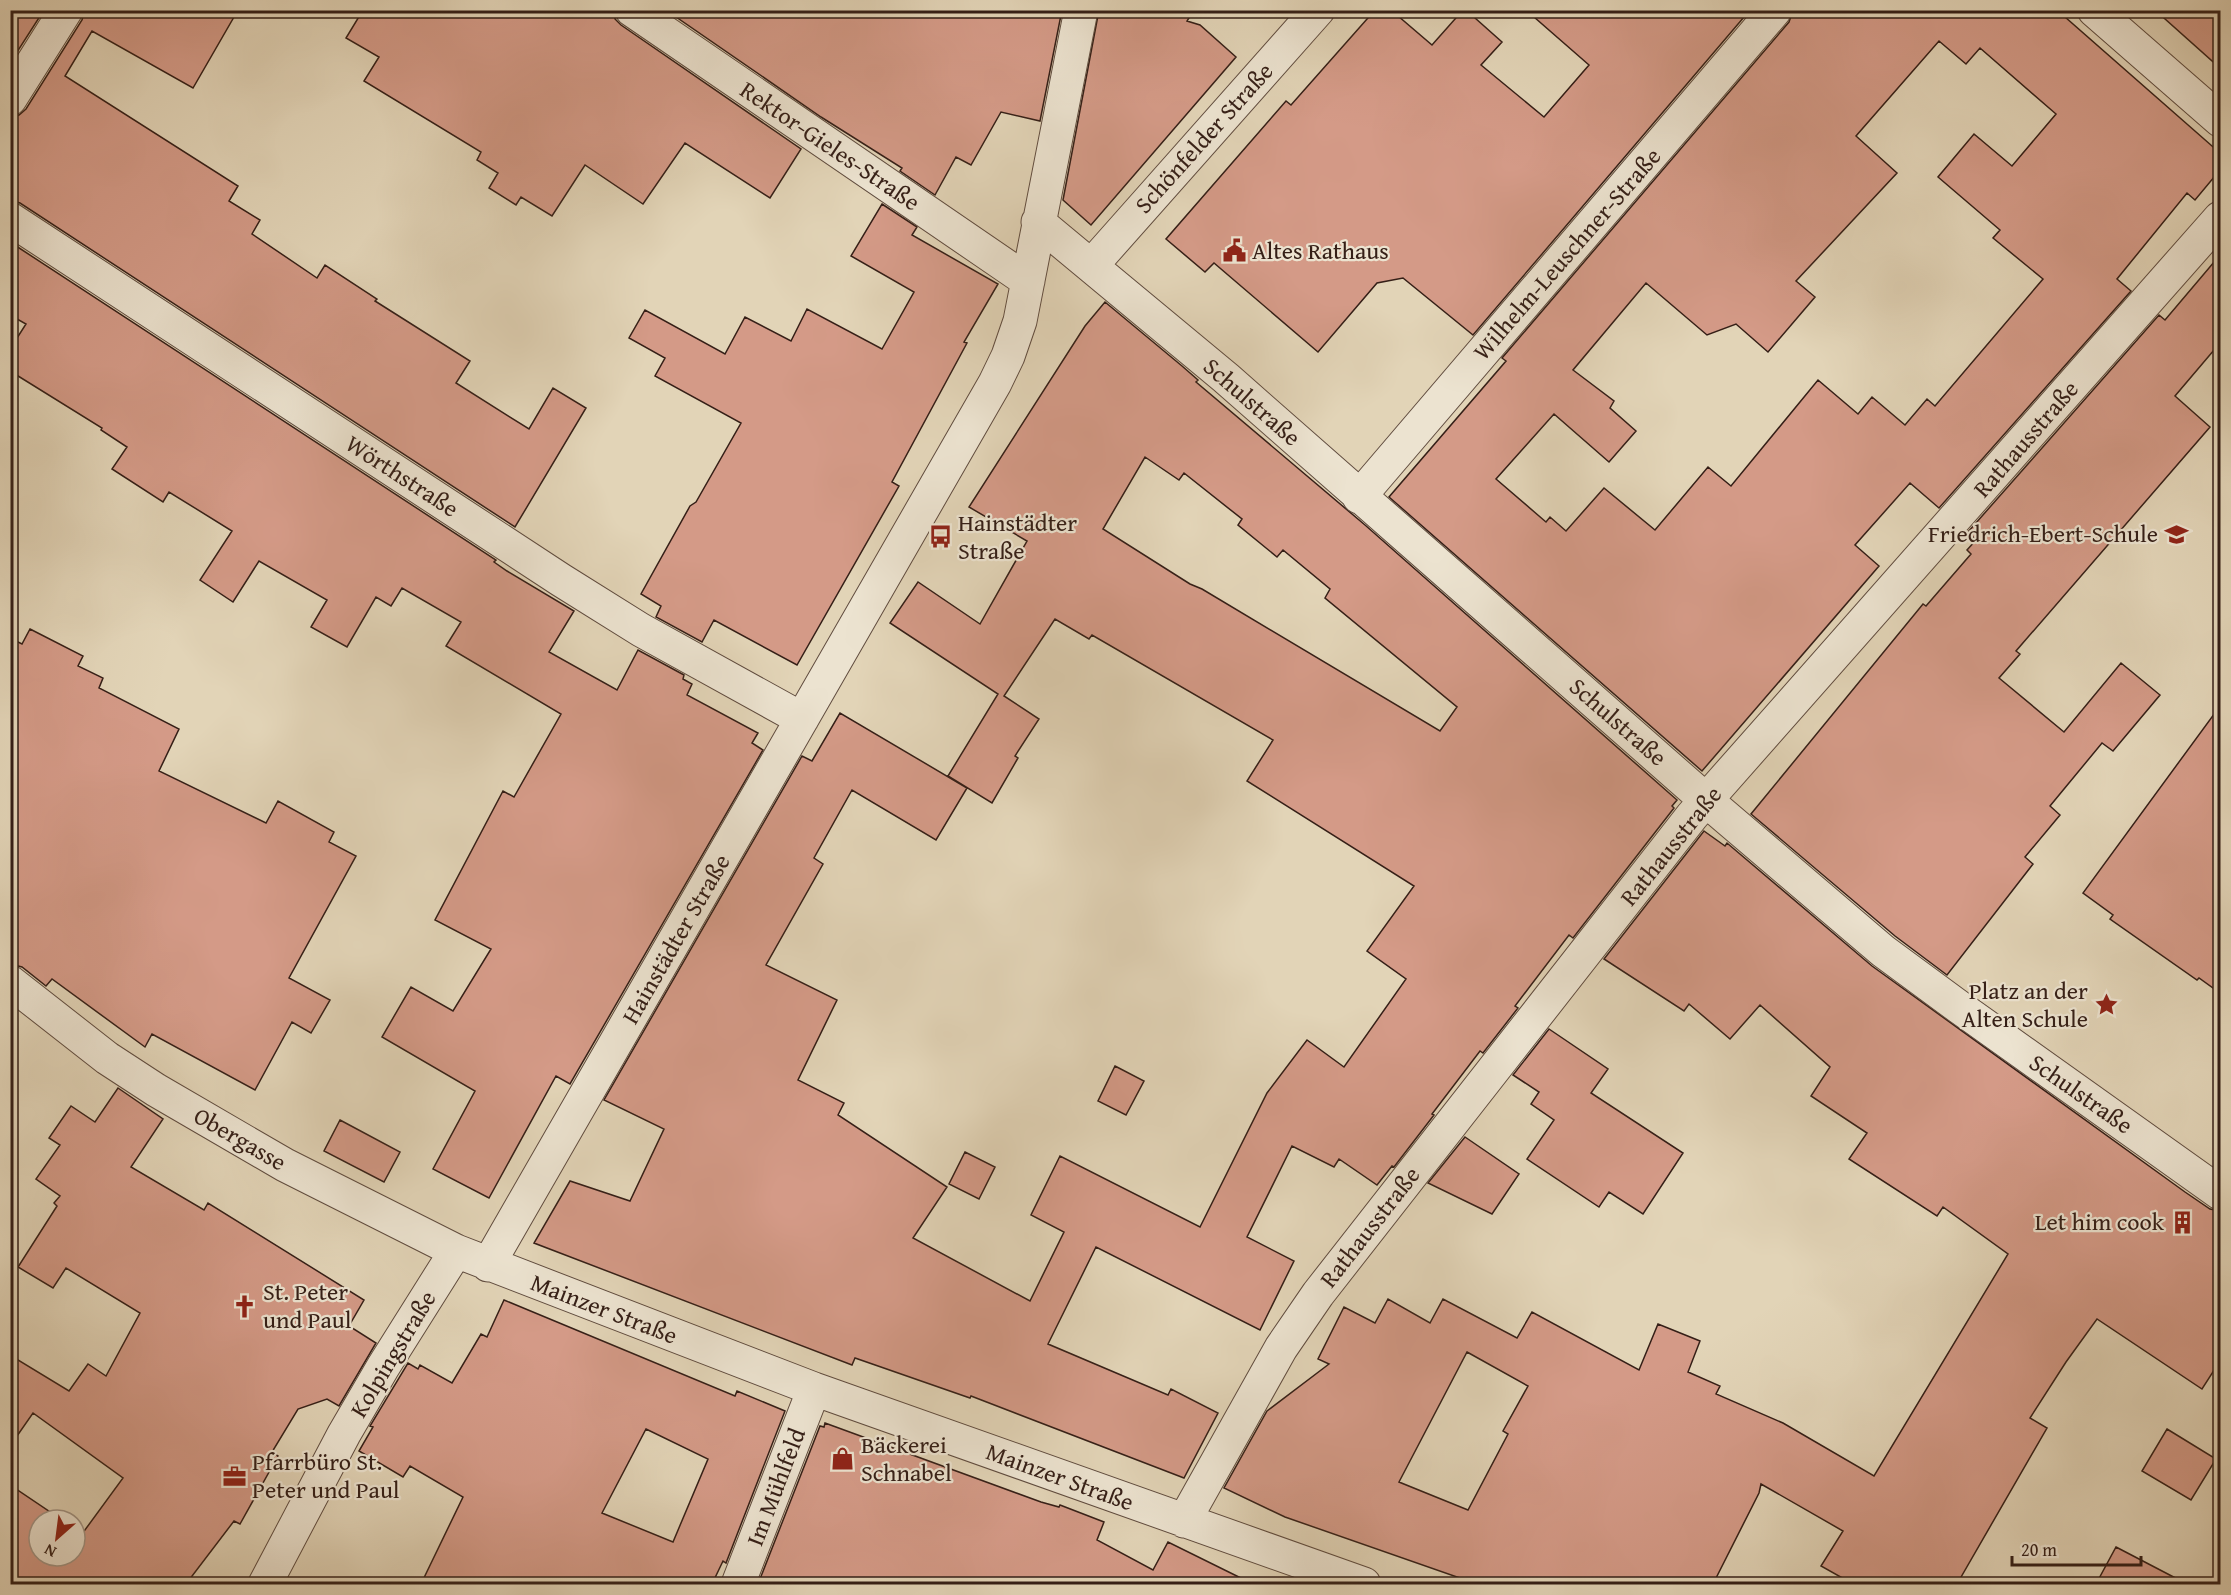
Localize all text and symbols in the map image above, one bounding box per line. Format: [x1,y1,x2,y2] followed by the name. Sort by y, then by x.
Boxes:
[1126,54,1281,221] street label: Schönfelder Straße
[733,72,927,219] street label: Rektor-Gieles-Straße
[1464,140,1669,368] street label: Wilhelm-Leuschner-Straße
[1252,233,1389,268] place label: Altes Rathaus
[1221,238,1247,264] public building icon: Altes Rathaus
[1196,349,1309,454] street label: Schulstraße
[1965,372,2086,505] street label: Rathausstraße
[339,426,466,525] street label: Wörthstraße
[958,505,1077,568] place label: Hainstädter Straße
[1928,516,2158,551] place label: Friedrich-Ebert-Schule
[2163,521,2189,547] school or university icon: Friedrich-Ebert-Schule
[927,524,953,550] bus stop icon: Hainstädter Straße
[1562,669,1675,774] street label: Schulstraße
[1611,778,1730,913] street label: Rathausstraße
[613,847,738,1030] street label: Hainstädter Straße
[1962,973,2088,1036] place label: Platz an der Alten Schule
[2093,992,2119,1018] place icon: Platz an der Alten Schule
[2022,1045,2140,1142] street label: Schulstraße
[187,1098,293,1179] street label: Obergasse
[1311,1159,1428,1295] street label: Rathausstraße
[2035,1204,2165,1239] place label: Let him cook
[2169,1209,2195,1235] building icon: Let him cook
[526,1264,683,1353] street label: Mainzer Straße
[263,1274,352,1337] place label: St. Peter und Paul
[341,1284,444,1424] street label: Kolpingstraße
[232,1293,258,1319] church icon: St. Peter und Paul
[737,1423,814,1551] street label: Im Mühlfeld
[861,1427,952,1490] place label: Bäckerei Schnabel
[981,1434,1139,1519] street label: Mainzer Straße
[252,1444,400,1507] place label: Pfarrbüro St. Peter und Paul
[830,1446,856,1472] shop icon: Bäckerei Schnabel
[221,1463,247,1489] office icon: Pfarrbüro St. Peter und Paul
[27,1508,87,1568] north arrow
[2012,1529,2141,1567] scale bar
[2021,1536,2057,1563] text: 20 m
[39,1538,60,1564] text: N

